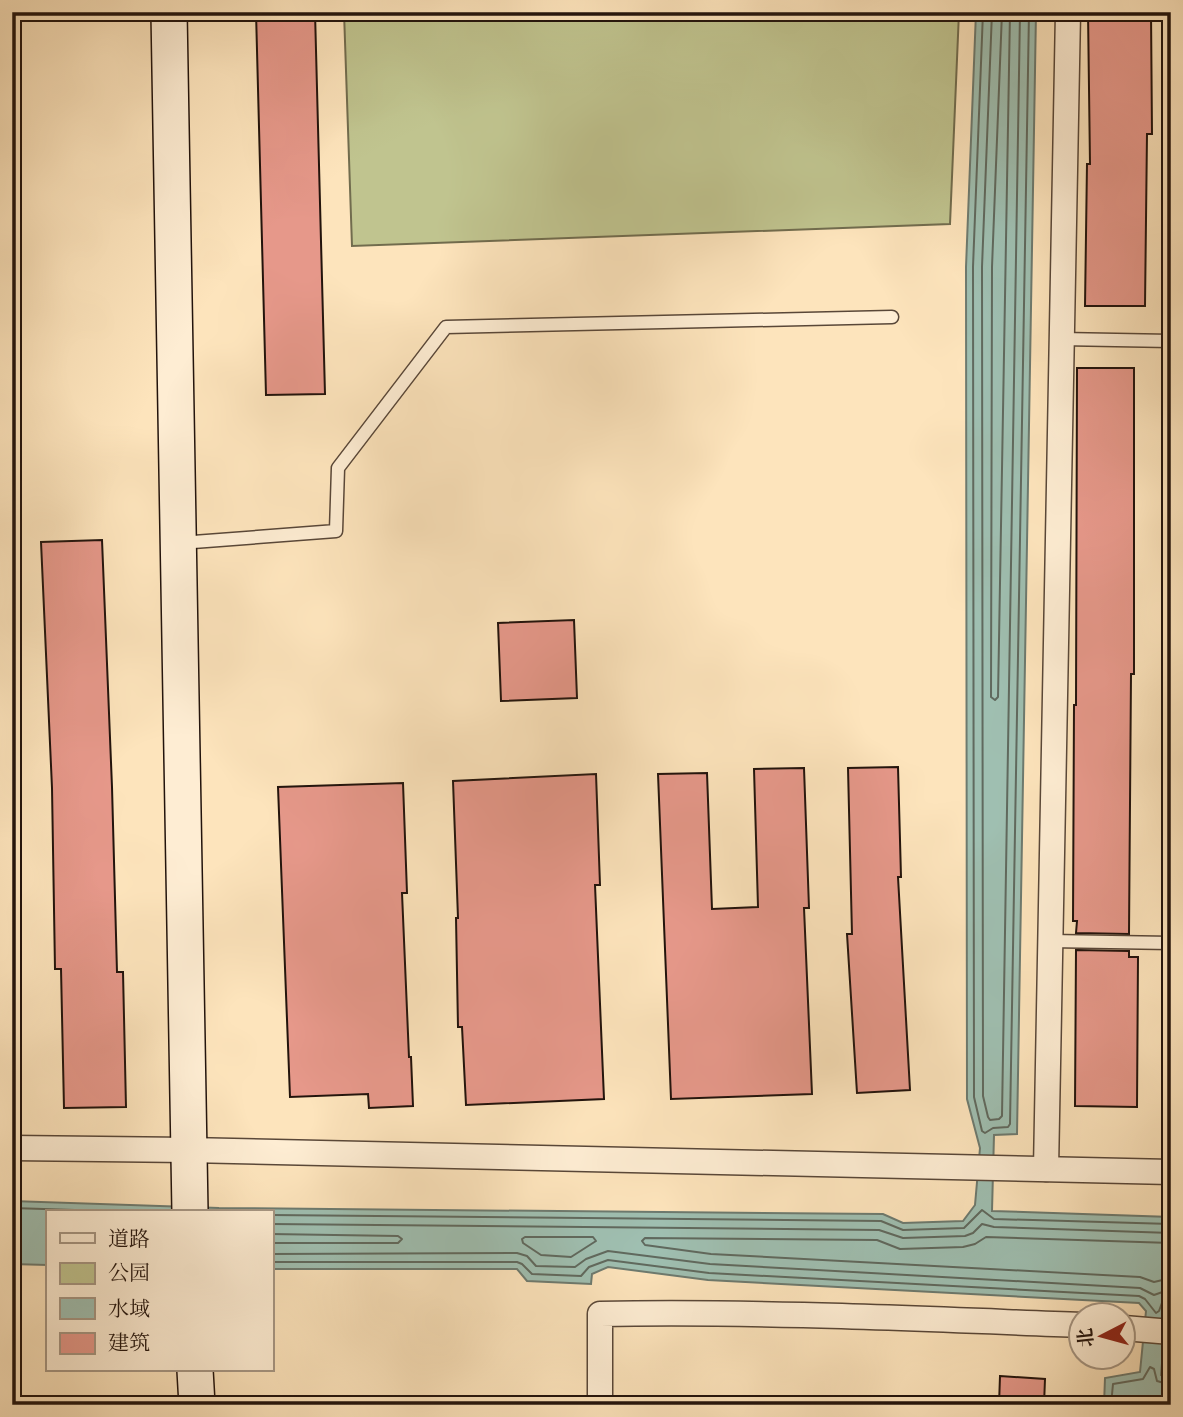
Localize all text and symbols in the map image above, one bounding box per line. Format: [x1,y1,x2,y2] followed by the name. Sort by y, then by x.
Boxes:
[46,1210,273,1372] legend
[108,1226,150,1253] text: 道路
[108,1260,150,1287] text: 公园
[108,1296,150,1323] text: 水域
[1068,1302,1138,1372] north arrow
[1073,1327,1099,1348] text: 北
[108,1330,150,1357] text: 建筑

